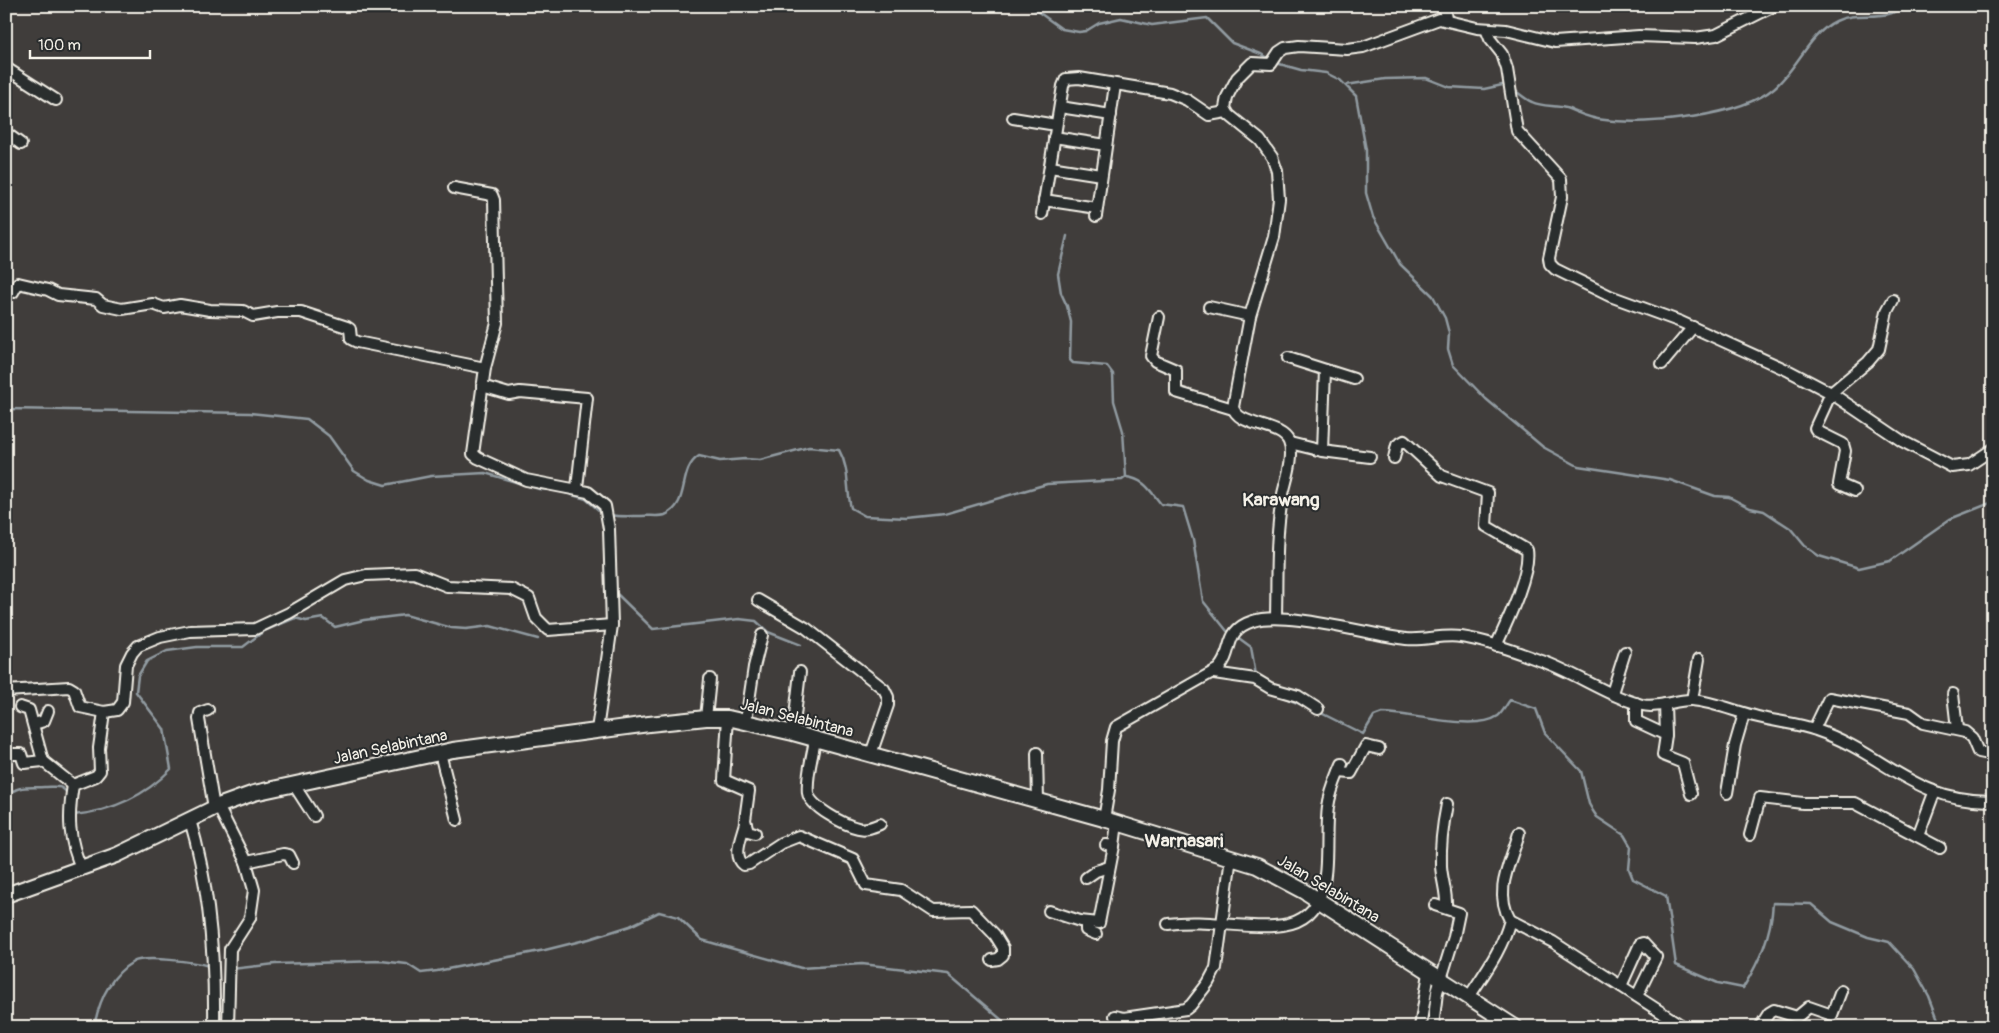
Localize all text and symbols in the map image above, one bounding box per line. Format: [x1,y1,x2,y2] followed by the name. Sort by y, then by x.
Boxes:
[30,28,150,60] scale bar
[38,36,81,55] text: 100 m
[1242,488,1320,512] district label: Karawang
[738,694,856,742] street label: Jalan Selabintana
[331,725,449,769] street label: Jalan Selabintana
[1145,829,1224,853] district label: Warnasari
[1274,850,1383,927] street label: Jalan Selabintana

